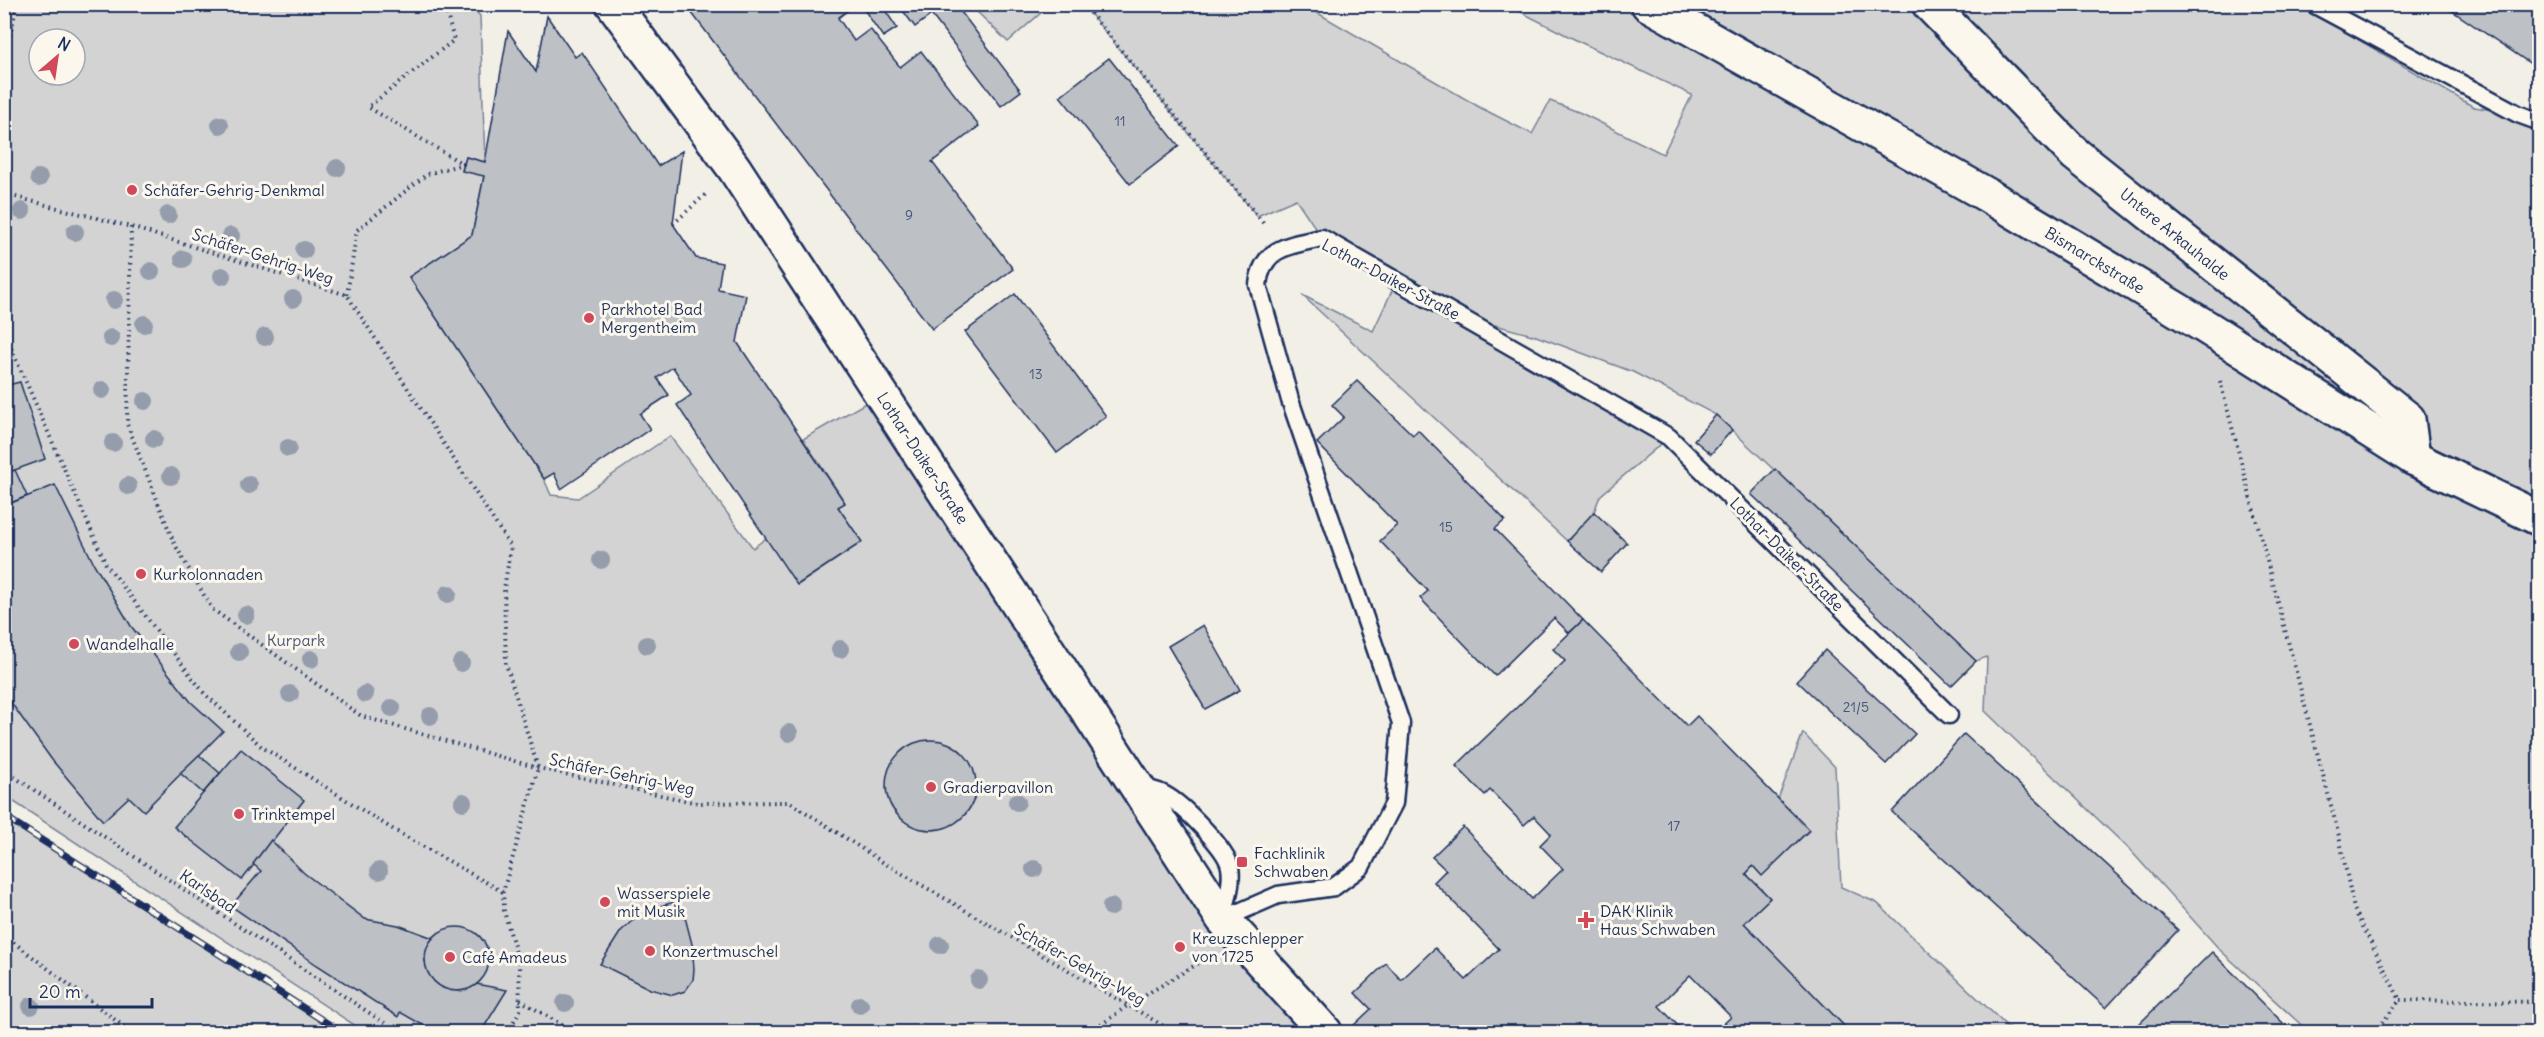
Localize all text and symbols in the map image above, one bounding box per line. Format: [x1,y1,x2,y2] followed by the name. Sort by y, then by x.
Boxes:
[27,27,87,87] north arrow
[55,32,74,55] text: N
[1114,112,1126,130] house number: 11
[144,180,325,200] place label: Schäfer-Gehrig-Denkmal
[125,183,139,197] marker: Schäfer-Gehrig-Denkmal
[2116,184,2234,284] street label: Untere Arkauhalde
[905,206,913,224] house number: 9
[2042,222,2148,298] street label: Bismarckstraße
[190,224,336,288] street label: Schäfer-Gehrig-Weg
[1319,234,1463,324] street label: Lothar-Daiker-Straße
[601,299,702,337] place label: Parkhotel Bad Mergentheim
[582,311,596,325] marker: Parkhotel Bad Mergentheim
[1029,365,1043,383] house number: 13
[873,388,973,528] street label: Lothar-Daiker-Straße
[1726,493,1848,615] street label: Lothar-Daiker-Straße
[1439,518,1453,536] house number: 15
[153,564,263,584] place label: Kurkolonnaden
[134,567,148,581] marker: Kurkolonnaden
[267,630,325,650] park label: Kurpark
[86,634,174,654] place label: Wandelhalle
[67,637,81,651] marker: Wandelhalle
[1843,698,1869,716] house number: 21/5
[548,749,696,799] street label: Schäfer-Gehrig-Weg
[943,777,1053,797] place label: Gradierpavillon
[924,780,938,794] marker: Gradierpavillon
[251,804,335,824] place label: Trinktempel
[232,807,246,821] marker: Trinktempel
[1668,817,1680,835] house number: 17
[1254,843,1329,881] place label: Fachklinik Schwaben
[1235,855,1249,869] marker: Fachklinik Schwaben
[176,865,240,917] street label: Karlsbad
[617,883,711,921] place label: Wasserspiele mit Musik
[598,895,612,909] marker: Wasserspiele mit Musik
[1600,901,1716,939] place label: DAK Klinik Haus Schwaben
[1577,911,1595,929] marker: DAK Klinik Haus Schwaben
[1011,918,1149,1010] street label: Schäfer-Gehrig-Weg
[1192,928,1304,966] place label: Kreuzschlepper von 1725
[1173,940,1187,954] marker: Kreuzschlepper von 1725
[662,941,778,961] place label: Konzertmuschel
[643,944,657,958] marker: Konzertmuschel
[462,947,567,967] place label: Café Amadeus
[443,950,457,964] marker: Café Amadeus
[30,971,152,1009] scale bar
[39,980,81,1003] text: 20 m

